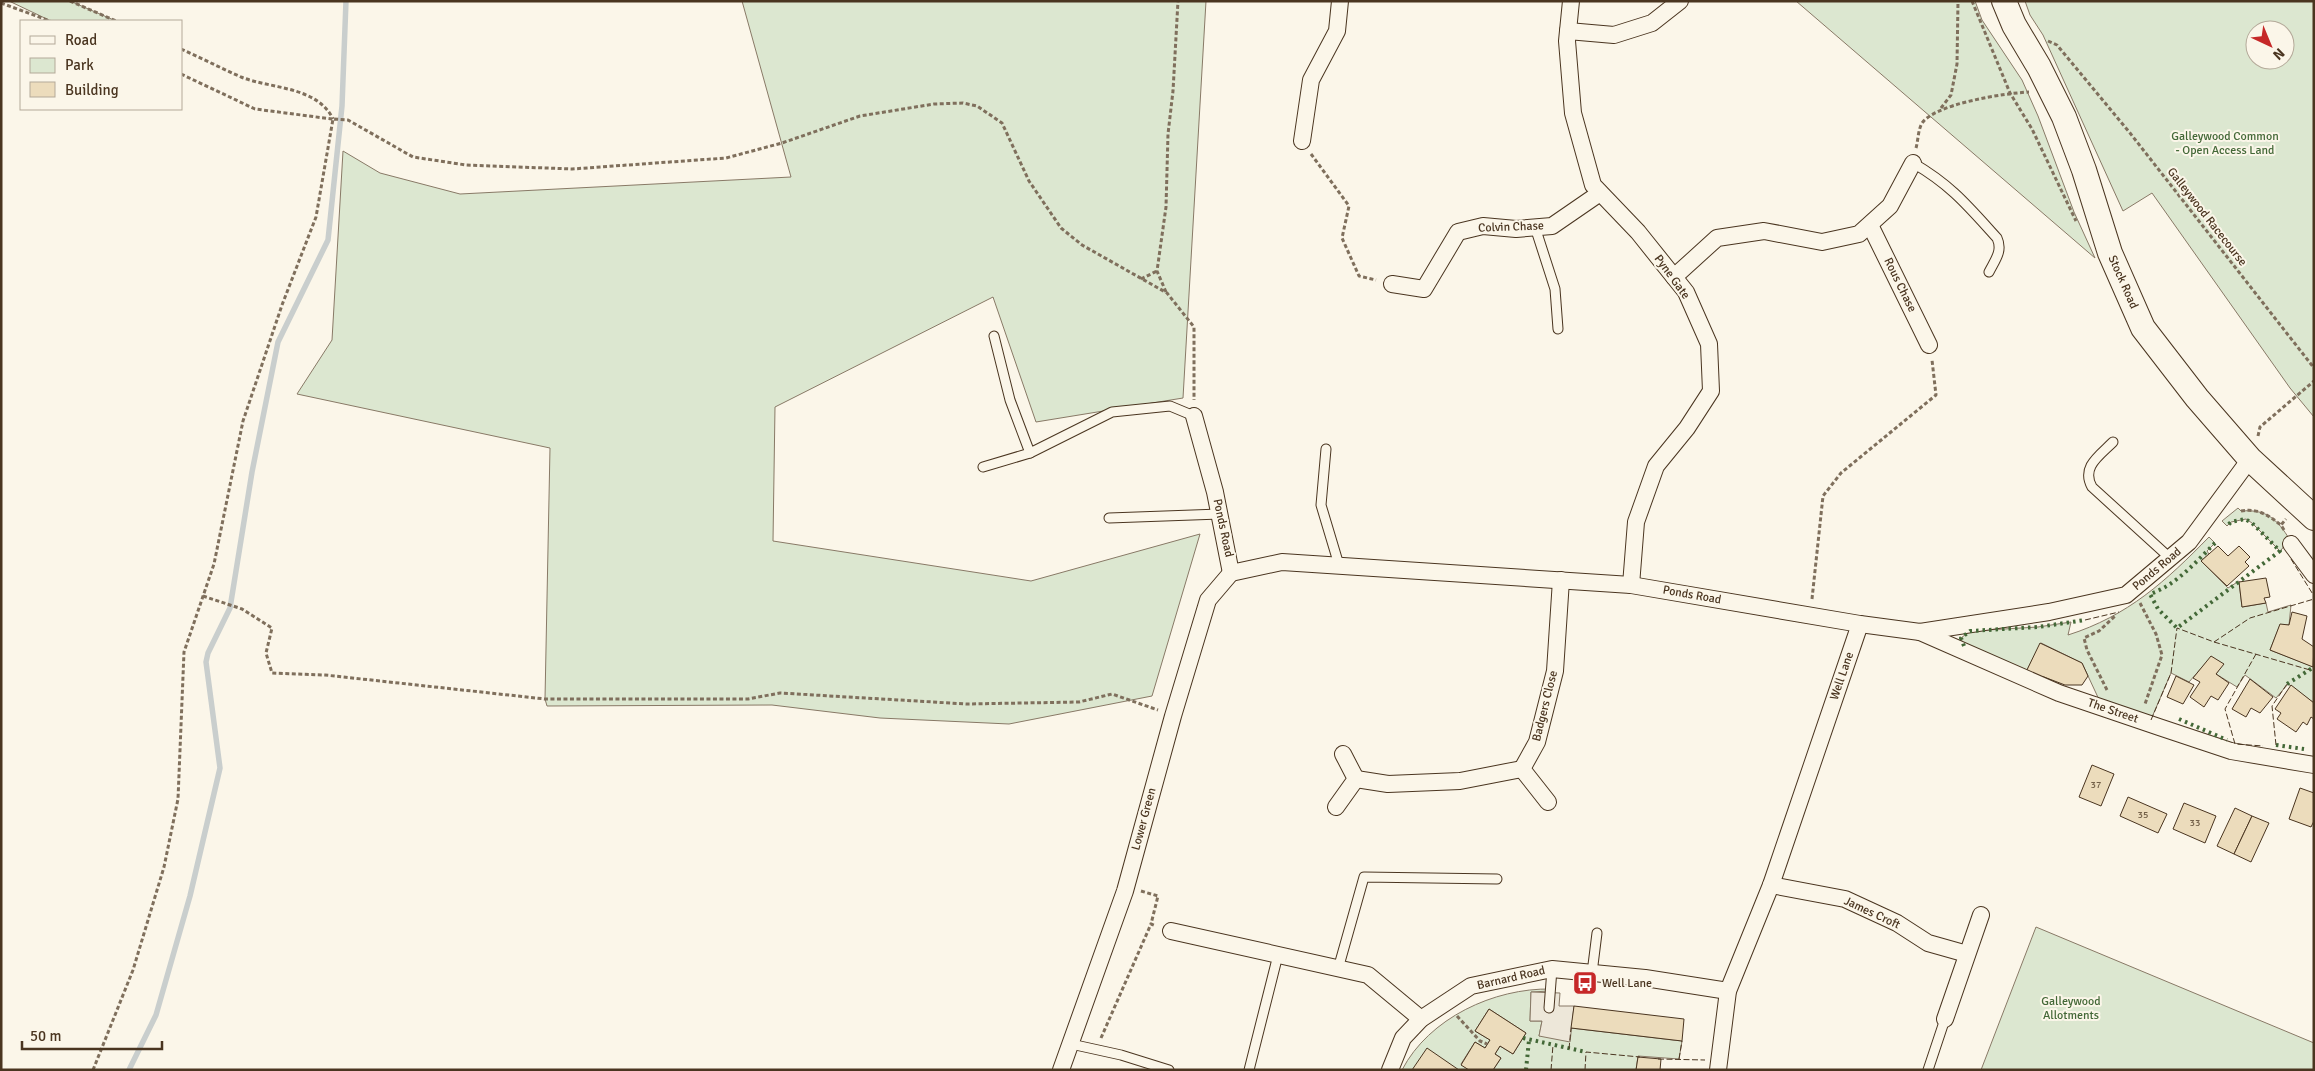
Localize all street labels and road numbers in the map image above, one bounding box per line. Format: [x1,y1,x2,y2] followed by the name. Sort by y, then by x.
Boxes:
[2164,165,2250,269] street label: Galleywood Racecourse
[1478,218,1544,236] street label: Colvin Chase
[1651,252,1693,302] street label: Pyne Gate
[2105,253,2141,311] street label: Stock Road
[1880,255,1920,315] street label: Rous Chase
[1210,497,1236,559] street label: Ponds Road
[2130,544,2184,594] street label: Ponds Road
[1662,582,1722,608] street label: Ponds Road
[1827,650,1857,702] street label: Well Lane
[1529,669,1561,743] street label: Badgers Close
[2086,695,2140,727] street label: The Street
[1128,786,1160,852] street label: Lower Green
[1842,894,1903,933] street label: James Croft
[1476,963,1546,993] street label: Barnard Road

